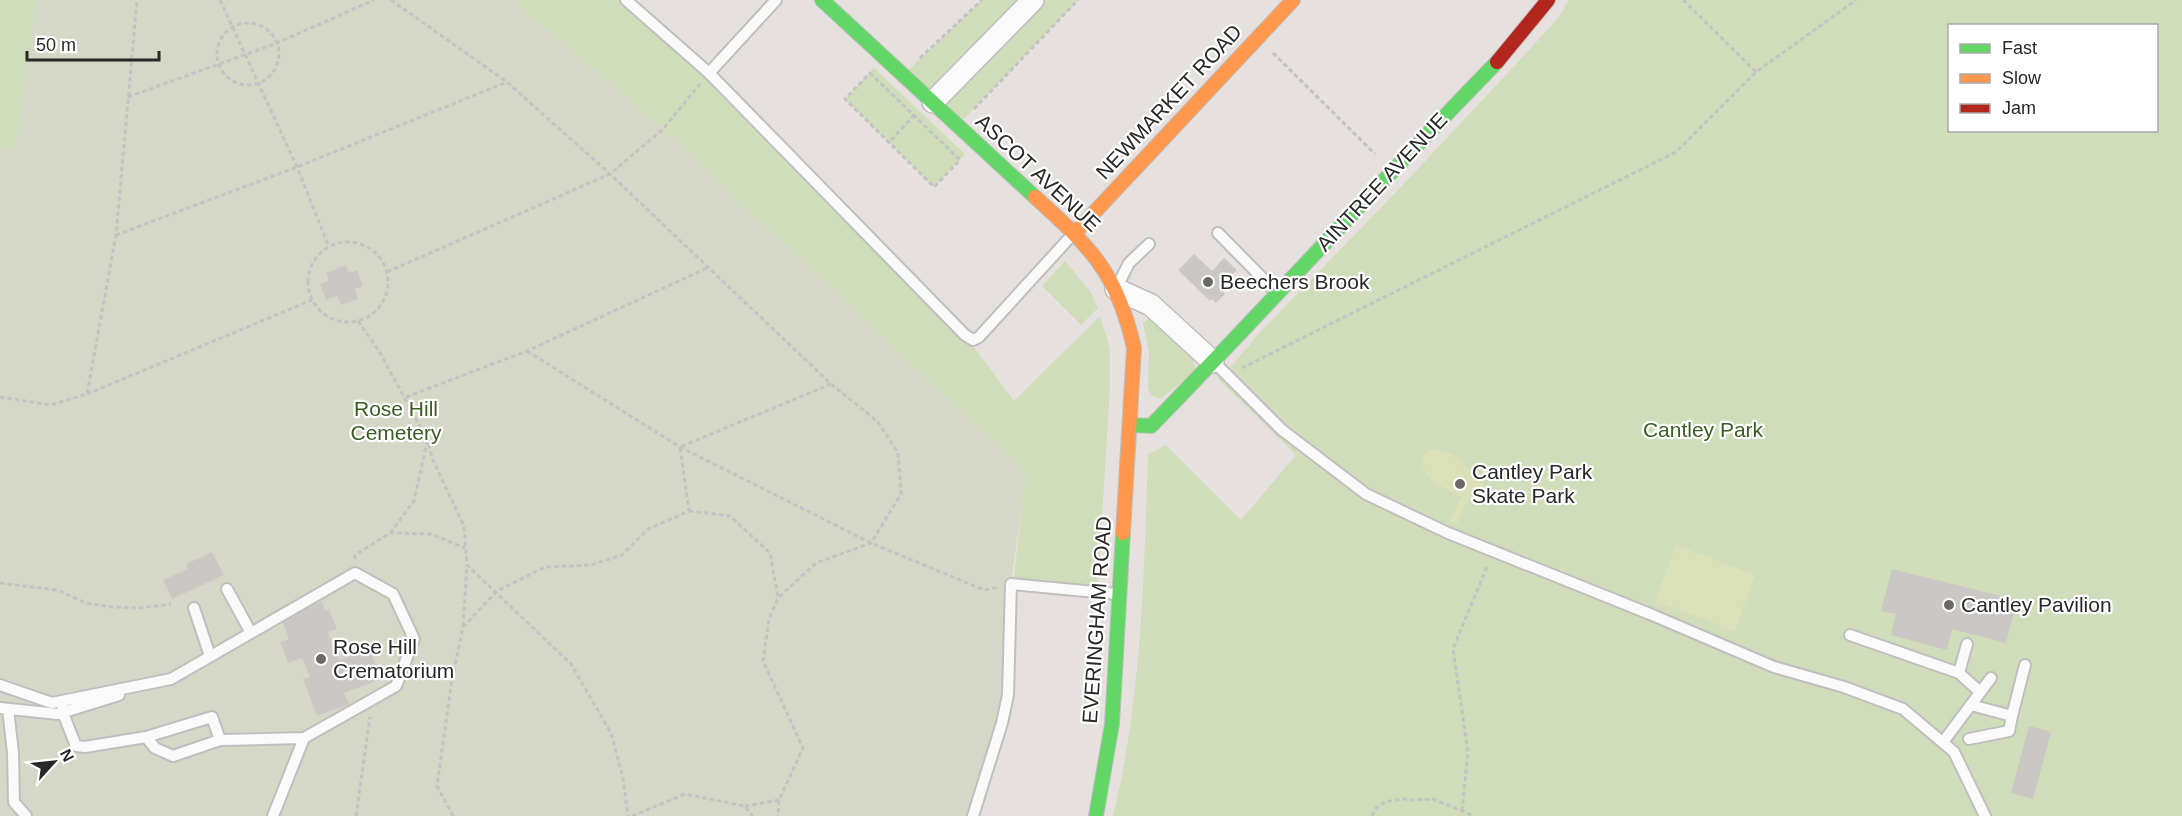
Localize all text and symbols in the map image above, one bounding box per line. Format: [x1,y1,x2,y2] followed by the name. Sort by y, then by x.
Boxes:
[1091,20,1246,184] street label: NEWMARKET ROAD
[27,24,159,62] scale bar
[1948,24,2158,132] legend
[36,35,76,55] text: 50 m
[2002,38,2037,58] text: Fast
[2002,68,2042,88] text: Slow
[2002,98,2036,118] text: Jam
[1312,108,1452,256] street label: AINTREE AVENUE
[971,109,1105,236] street label: ASCOT AVENUE
[1220,270,1370,293] place label: Beechers Brook
[1201,275,1215,289] marker: Beechers Brook
[350,397,442,444] park label: Rose Hill Cemetery
[1643,418,1764,441] park label: Cantley Park
[1472,460,1593,507] place label: Cantley Park Skate Park
[1453,477,1467,491] marker: Cantley Park Skate Park
[1078,516,1115,724] street label: EVERINGHAM ROAD
[1961,593,2112,616] place label: Cantley Pavilion
[1942,598,1956,612] marker: Cantley Pavilion
[333,635,454,682] place label: Rose Hill Crematorium
[314,652,328,666] marker: Rose Hill Crematorium
[24,732,84,792] north arrow
[57,746,77,764] text: N

